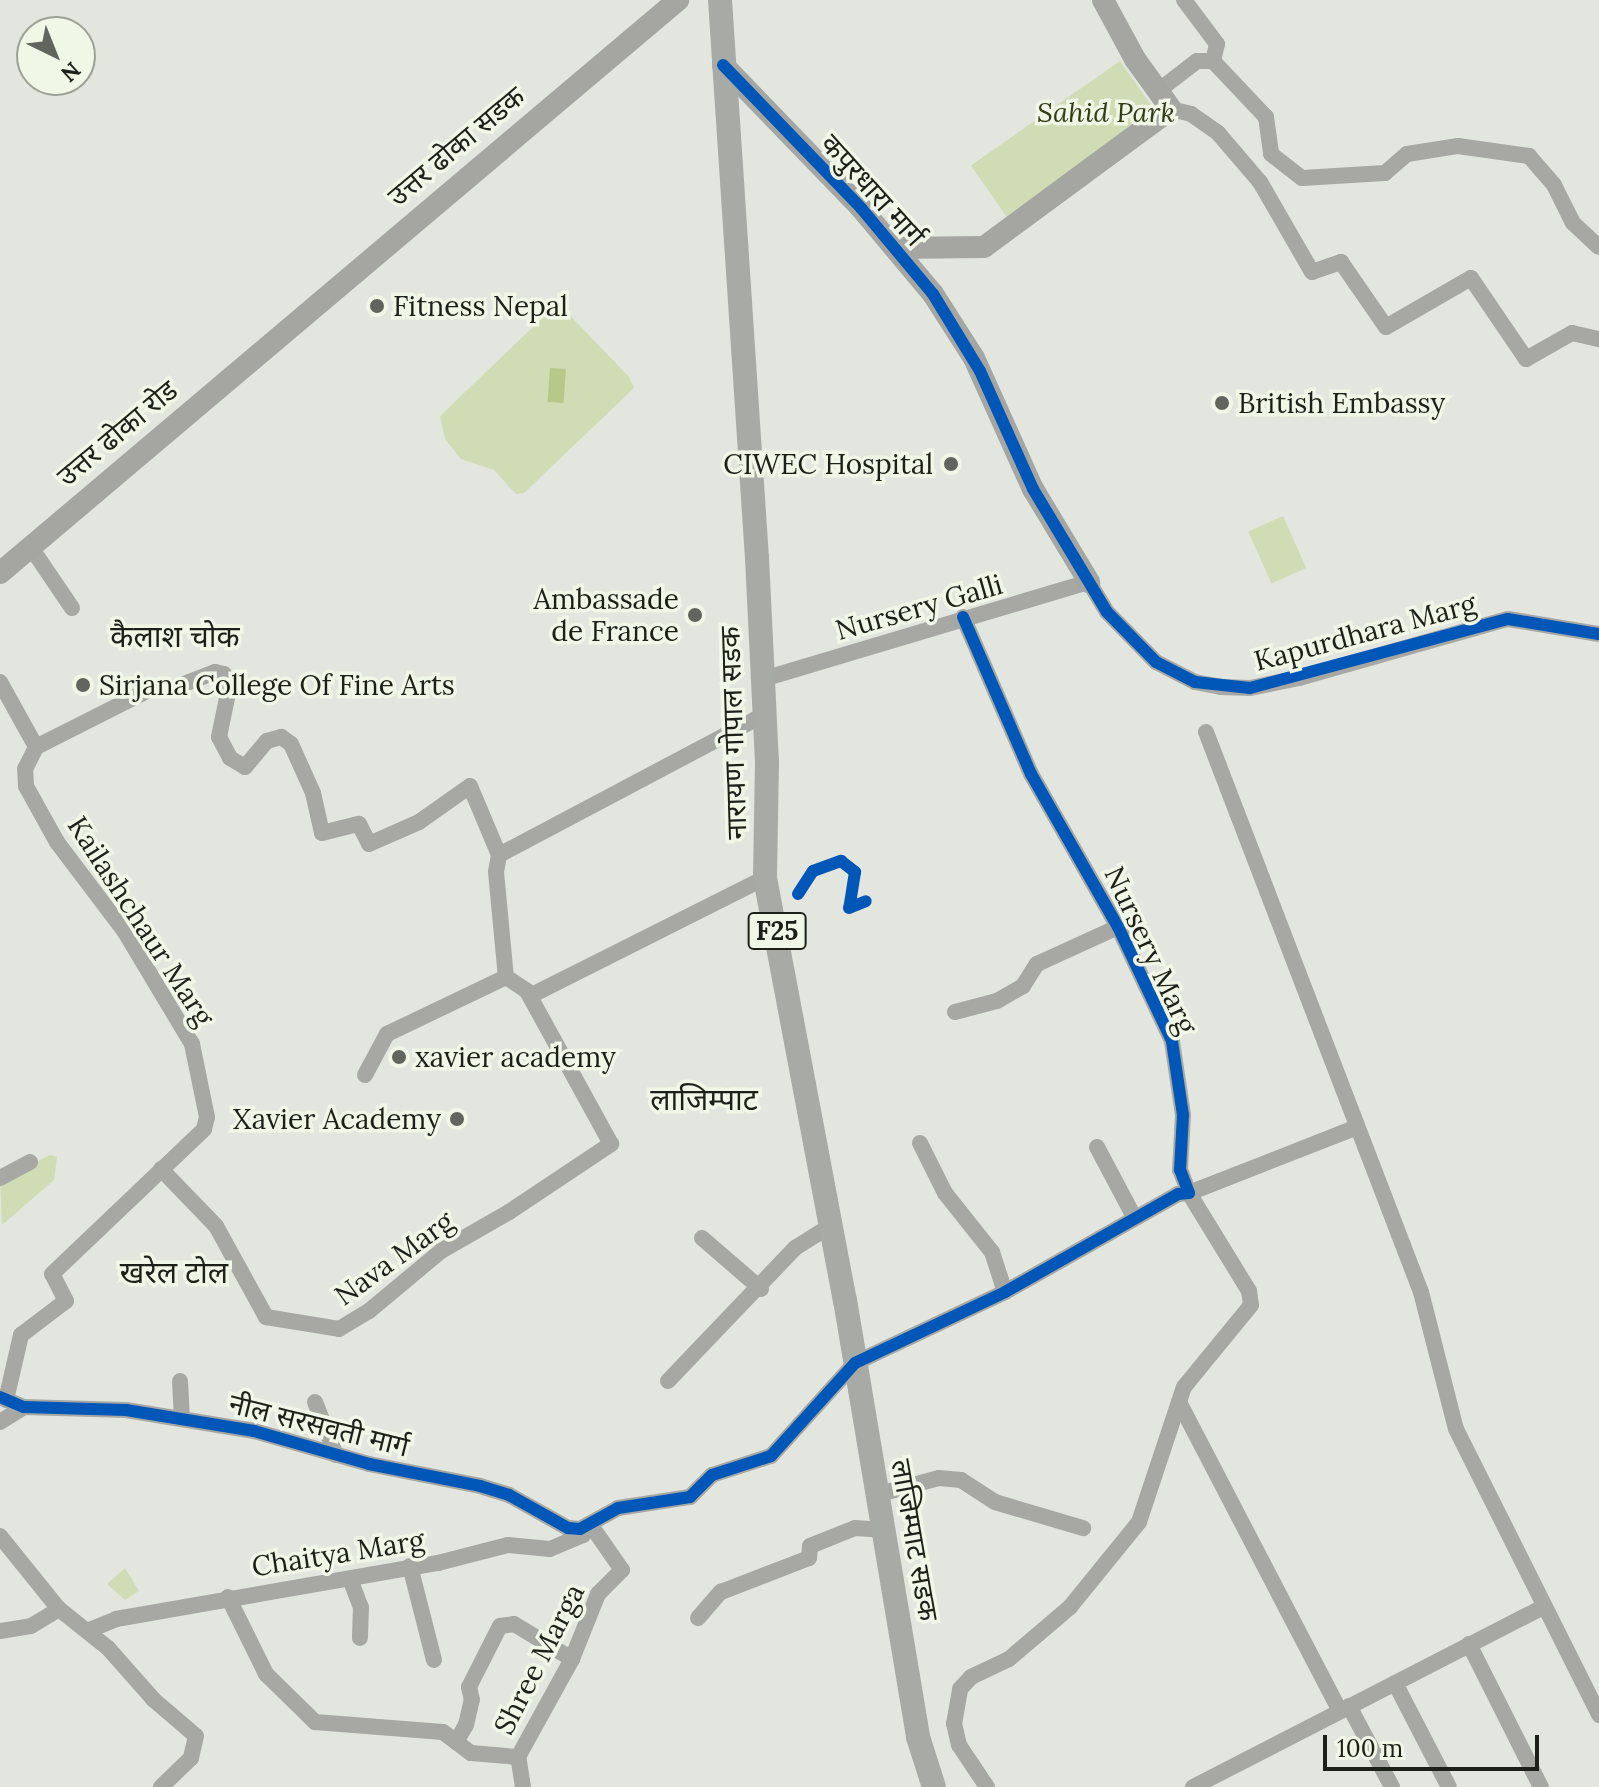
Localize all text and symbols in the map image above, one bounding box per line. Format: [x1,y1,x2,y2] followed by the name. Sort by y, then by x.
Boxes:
[16,16,96,96] north arrow
[55,56,87,88] text: N
[381,79,531,213] street label: उत्तर ढोका सडक
[1037,95,1175,129] park label: Sahid Park
[814,127,932,253] street label: कपुरधारा मार्ग
[393,289,568,323] place label: Fitness Nepal
[368,297,386,315] marker: Fitness Nepal
[50,373,184,493] street label: उत्तर ढोका रोड
[1238,386,1445,420] place label: British Embassy
[1213,394,1231,412] marker: British Embassy
[723,447,933,481] place label: CIWEC Hospital
[940,453,962,475] marker: CIWEC Hospital
[832,567,1006,647] street label: Nursery Galli
[533,582,679,648] place label: Ambassade de France
[1250,586,1480,678] street label: Kapurdhara Marg
[686,606,704,624] marker: Ambassade de France
[110,618,240,654] district label: कैलाश चोक
[712,626,754,840] street label: नारायण गोपाल सडक
[99,668,455,702] place label: Sirjana College Of Fine Arts
[74,676,92,694] marker: Sirjana College Of Fine Arts
[61,810,221,1032] street label: Kailashchaur Marg
[1098,861,1204,1039] street label: Nursery Marg
[747,909,807,953] road number: F25
[415,1040,616,1074] place label: xavier academy
[390,1048,408,1066] marker: xavier academy
[650,1081,758,1117] district label: लाजिम्पाट
[233,1102,441,1136] place label: Xavier Academy
[448,1110,466,1128] marker: Xavier Academy
[328,1204,460,1312] street label: Nava Marg
[120,1254,228,1290] district label: खरेल टोल
[225,1386,413,1464] street label: नील सरसवती मार्ग
[884,1457,946,1623] street label: लाजिम्पाट सडक
[249,1523,427,1583] street label: Chaitya Marg
[487,1578,591,1740] street label: Shree Marga
[1327,1719,1543,1769] scale bar
[1337,1733,1403,1764] text: 100 m

